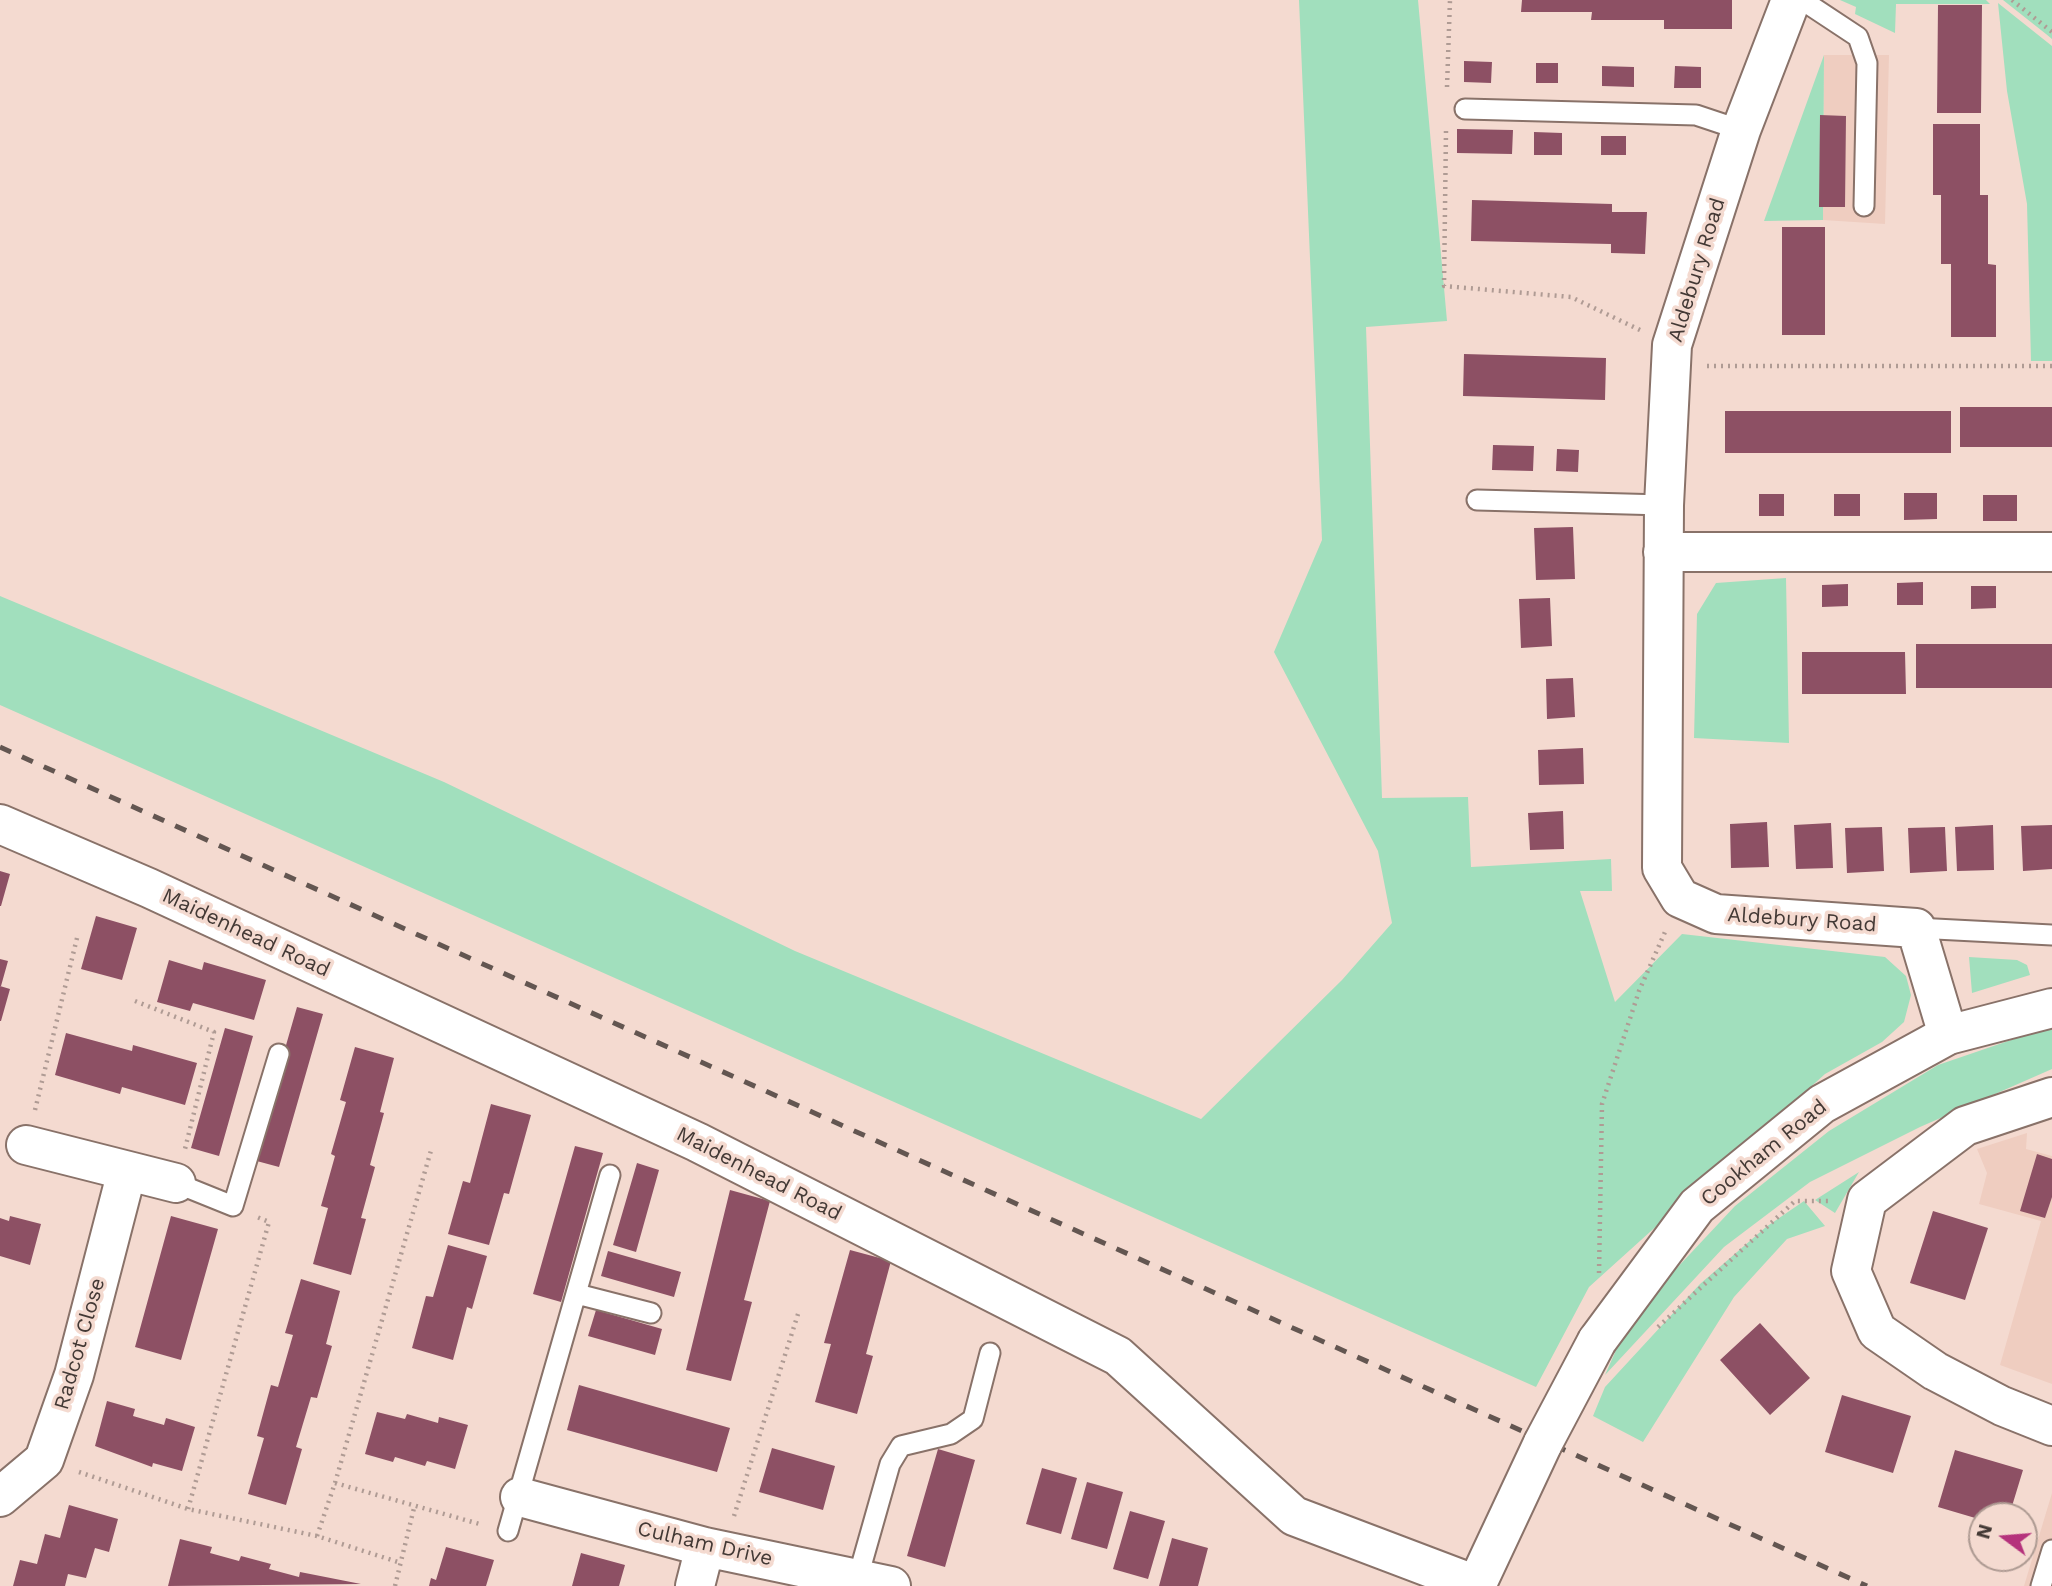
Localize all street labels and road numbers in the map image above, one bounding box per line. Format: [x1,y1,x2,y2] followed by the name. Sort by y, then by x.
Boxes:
[1663,195,1731,345] street label: Aldebury Road
[158,883,334,983] street label: Maidenhead Road
[1727,902,1877,938] street label: Aldebury Road
[1696,1094,1832,1212] street label: Cookham Road
[672,1121,846,1227] street label: Maidenhead Road
[49,1275,111,1413] street label: Radcot Close
[635,1516,775,1572] street label: Culham Drive

